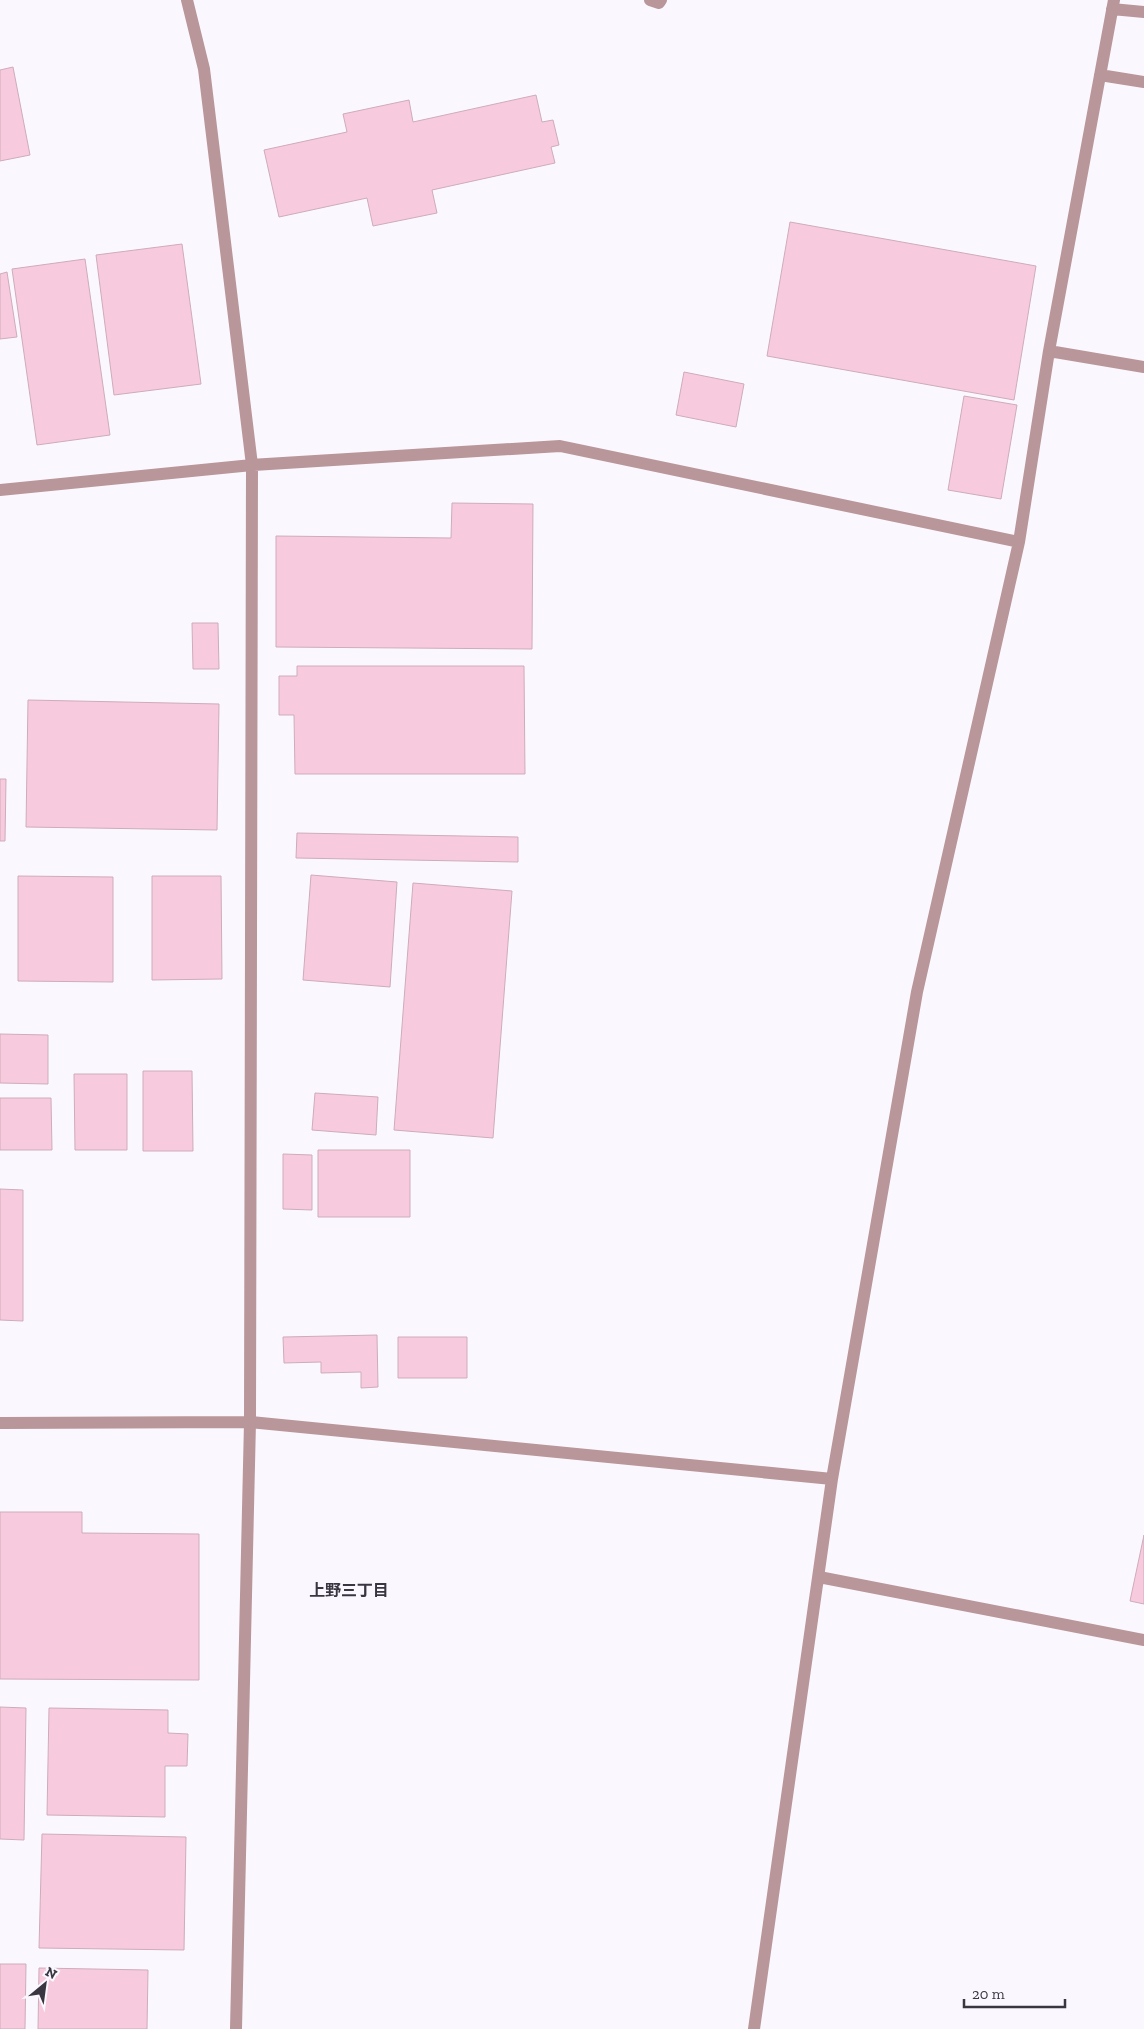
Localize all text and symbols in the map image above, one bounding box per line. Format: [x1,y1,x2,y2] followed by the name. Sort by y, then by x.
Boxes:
[309,1581,389,1600] district label: 上野三丁目
[20,1959,70,2009] north arrow
[42,1963,60,1983] text: N
[964,1976,1065,2008] scale bar
[972,1985,1005,2003] text: 20 m

